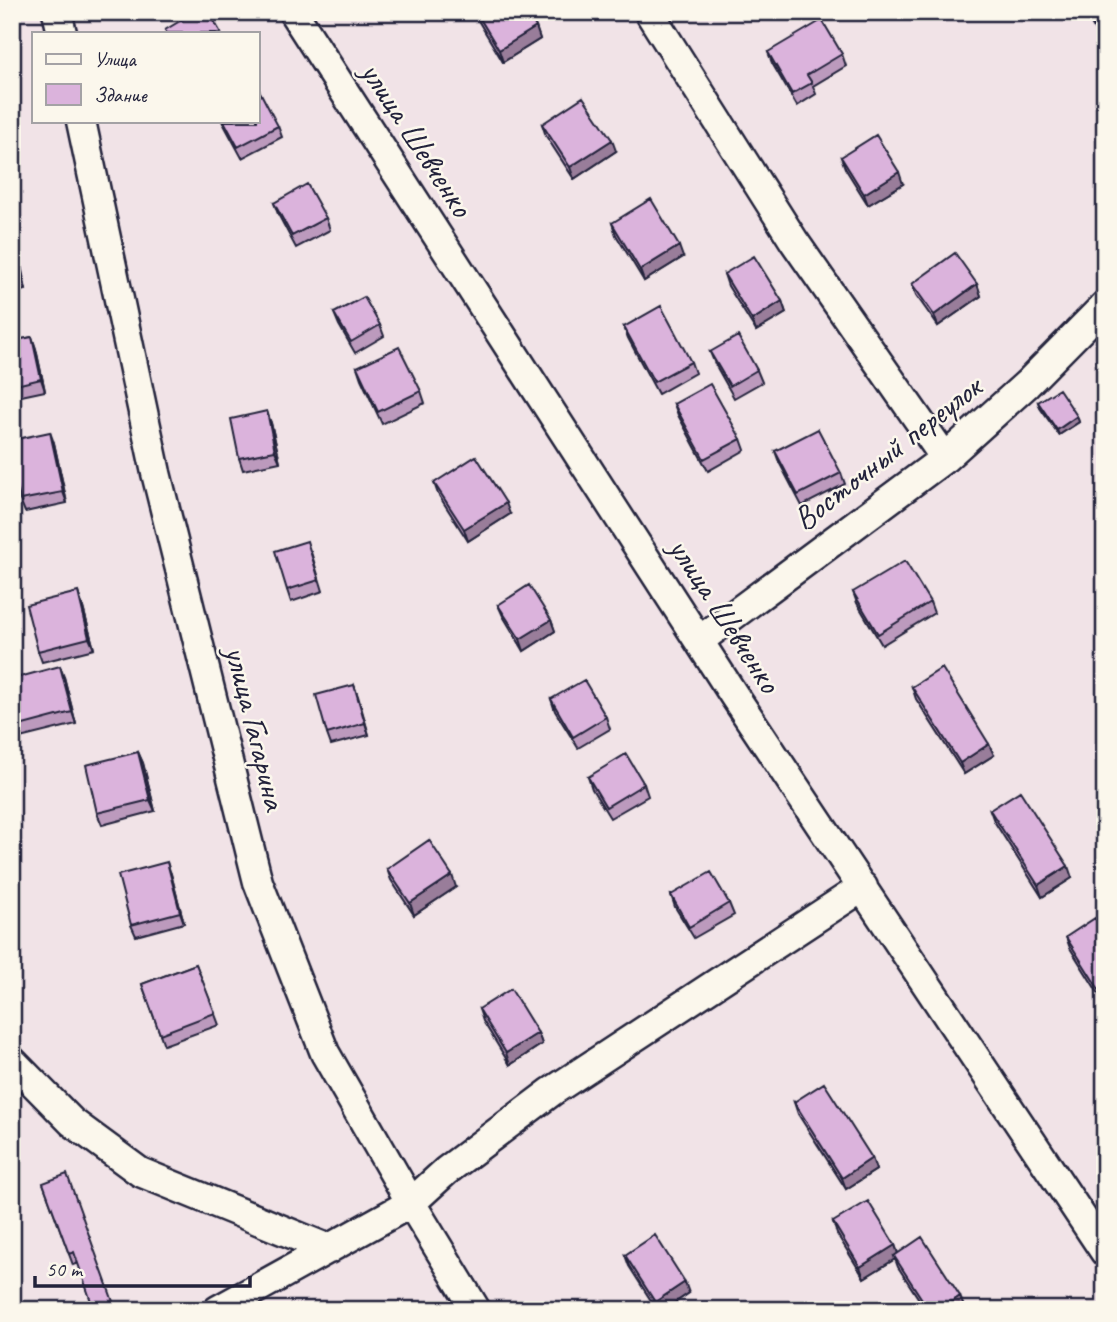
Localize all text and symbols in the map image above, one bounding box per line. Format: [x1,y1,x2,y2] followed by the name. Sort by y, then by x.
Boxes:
[32,32,259,122] legend
[94,46,137,72] text: Улица
[350,52,483,226] street label: улица Шевченко
[94,82,148,108] text: Здание
[784,365,992,540] street label: Восточный переулок
[658,528,791,702] street label: улица Шевченко
[215,640,297,817] street label: улица Гагарина
[35,1245,250,1289] scale bar
[46,1256,84,1282] text: 50 m

